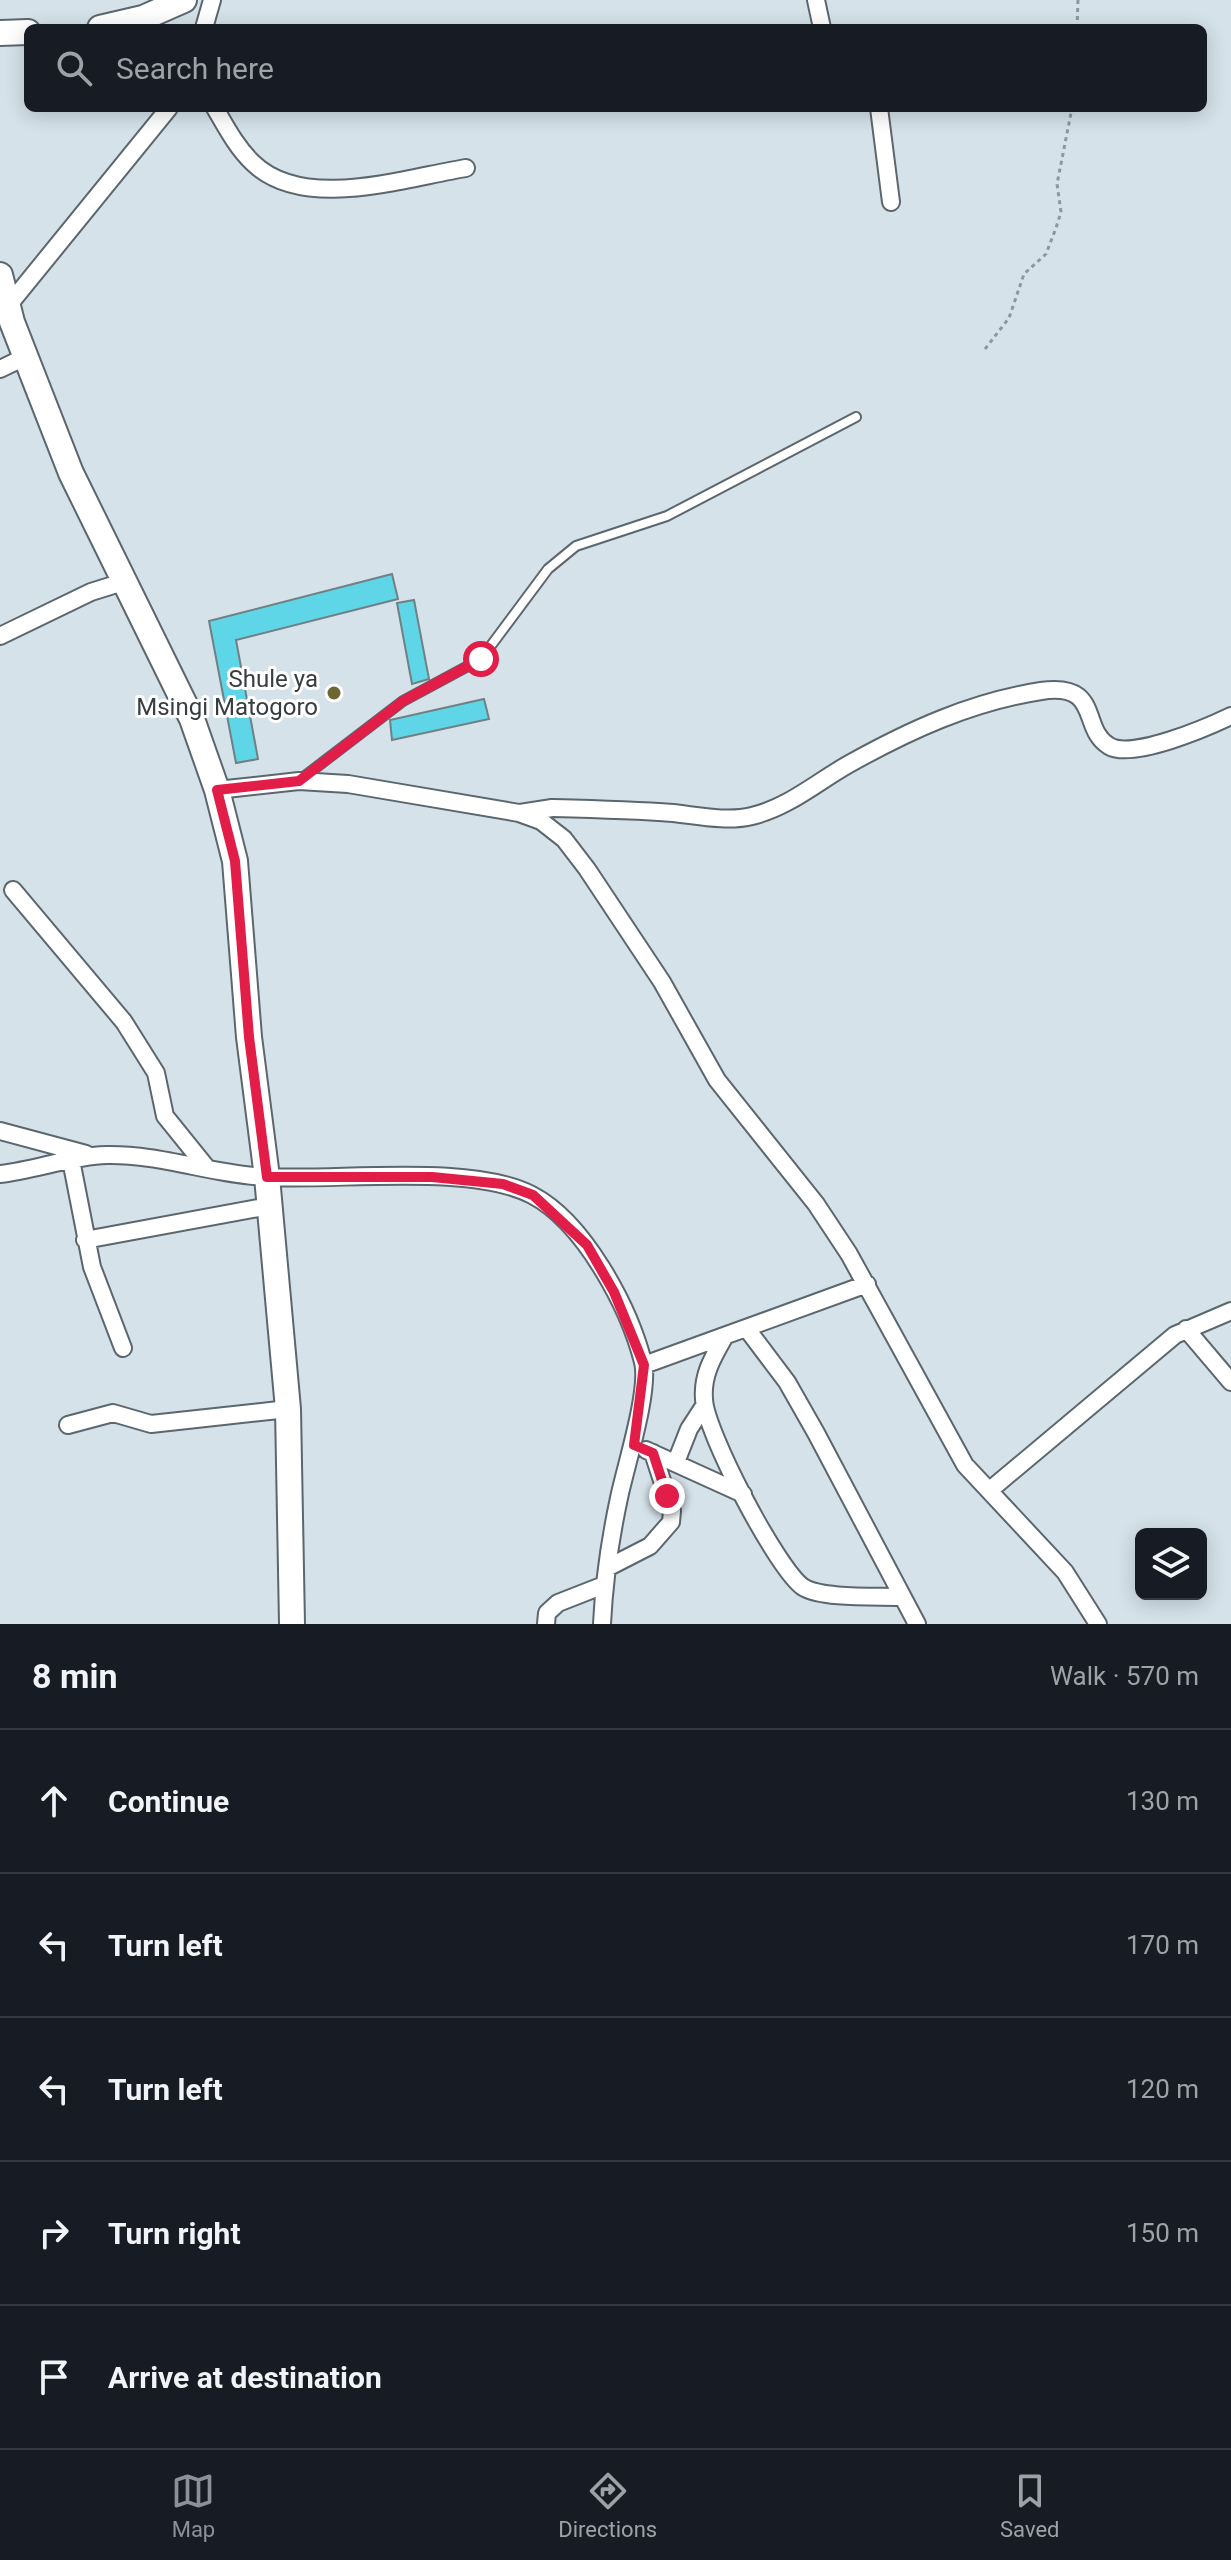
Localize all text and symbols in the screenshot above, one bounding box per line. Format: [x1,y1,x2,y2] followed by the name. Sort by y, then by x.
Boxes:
[24,24,1207,112] search box
[52,46,96,90] icon: search
[116,51,274,86] text: Search here
[463,641,499,677] route start
[136,665,318,721] place label: Shule ya Msingi Matogoro
[325,684,343,702] marker: Shule ya Msingi Matogoro
[649,1478,685,1514] route end
[1135,1528,1207,1600] map controls
[1135,1528,1207,1600] button: layers
[32,1656,117,1696] text: 8 min
[1050,1661,1199,1691] text: Walk · 570 m
[32,1779,76,1823] icon: ahead
[108,1784,229,1819] text: Continue
[1126,1786,1199,1816] text: 130 m
[32,1923,76,1967] icon: left
[108,1928,223,1963] text: Turn left
[1126,1930,1199,1960] text: 170 m
[32,2067,76,2111] icon: left
[108,2072,223,2107] text: Turn left
[1126,2074,1199,2104] text: 120 m
[32,2211,76,2255] icon: right
[108,2216,241,2251] text: Turn right
[1126,2218,1199,2248] text: 150 m
[32,2355,76,2399] icon: arrive
[108,2360,382,2395] text: Arrive at destination
[171,2469,215,2542] tab: Map
[558,2469,657,2542] tab: Directions
[1000,2469,1060,2542] tab: Saved

